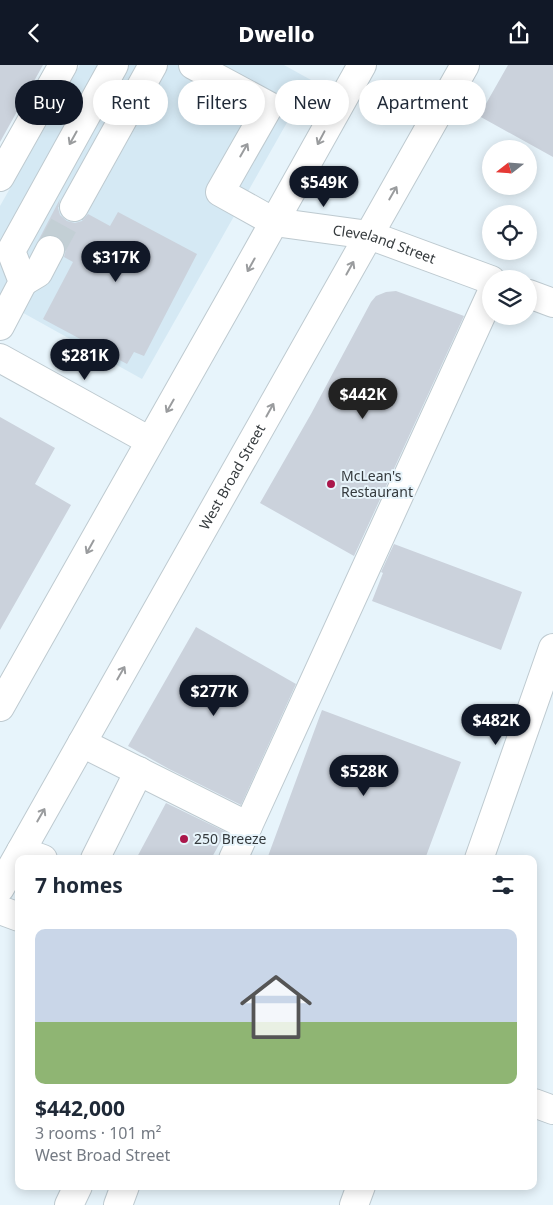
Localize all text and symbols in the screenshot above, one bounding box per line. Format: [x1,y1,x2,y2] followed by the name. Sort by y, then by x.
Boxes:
[238,18,315,48] text: Dwello
[20,19,48,47] icon: back
[505,19,533,47] icon: share
[15,80,83,125] chip: Buy
[93,80,168,125] chip: Rent
[178,80,265,125] chip: Filters
[275,80,349,125] chip: New
[359,80,486,125] chip: Apartment
[316,130,325,145] one-way arrow
[68,131,78,146] one-way arrow
[482,140,538,195] north arrow
[482,140,537,325] map controls
[239,142,249,157] one-way arrow
[289,165,359,208] pin: $549K
[300,171,348,193] text: $549K
[388,186,398,201] one-way arrow
[482,205,537,260] button: locate
[332,220,438,268] street label: Cleveland Street
[81,241,151,283] pin: $317K
[92,246,140,268] text: $317K
[245,257,255,271] one-way arrow
[345,261,355,276] one-way arrow
[482,270,537,325] button: layers
[50,339,120,381] pin: $281K
[61,344,109,366] text: $281K
[328,377,398,420] pin: $442K
[339,383,387,405] text: $442K
[165,398,175,413] one-way arrow
[266,403,275,418] one-way arrow
[194,421,269,533] street label: West Broad Street
[341,466,413,501] place label: McLean's Restaurant
[325,478,337,490] marker: McLean's Restaurant
[85,540,95,555] one-way arrow
[117,667,127,681] one-way arrow
[179,675,249,717] pin: $277K
[190,680,238,702] text: $277K
[461,703,531,746] pin: $482K
[472,709,520,731] text: $482K
[329,755,399,797] pin: $528K
[340,760,388,782] text: $528K
[37,808,47,822] one-way arrow
[194,829,266,848] place label: 250 Breeze
[178,833,190,845] marker: 250 Breeze
[35,871,123,899] text: 7 homes
[489,871,517,899] icon: filters
[231,962,321,1052] icon: home
[35,1094,125,1122] text: $442,000
[35,1122,161,1144] text: 3 rooms · 101 m²
[35,1144,170,1166] text: West Broad Street

